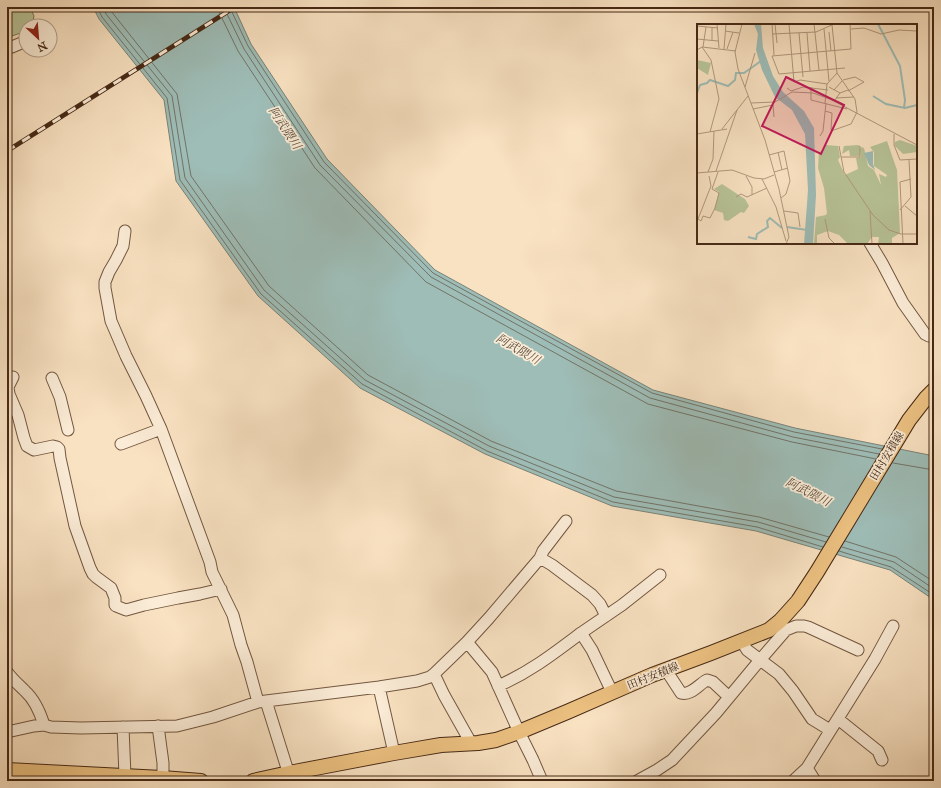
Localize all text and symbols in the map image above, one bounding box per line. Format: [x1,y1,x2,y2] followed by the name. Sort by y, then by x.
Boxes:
[18,18,58,58] north arrow
[697,24,917,244] inset map
[35,39,49,55] text: N
[266,104,305,154] water label: 阿武隈川
[494,331,544,368] water label: 阿武隈川
[867,429,907,483] street label: 田村安積線
[783,475,834,510] water label: 阿武隈川
[625,660,681,692] street label: 田村安積線

